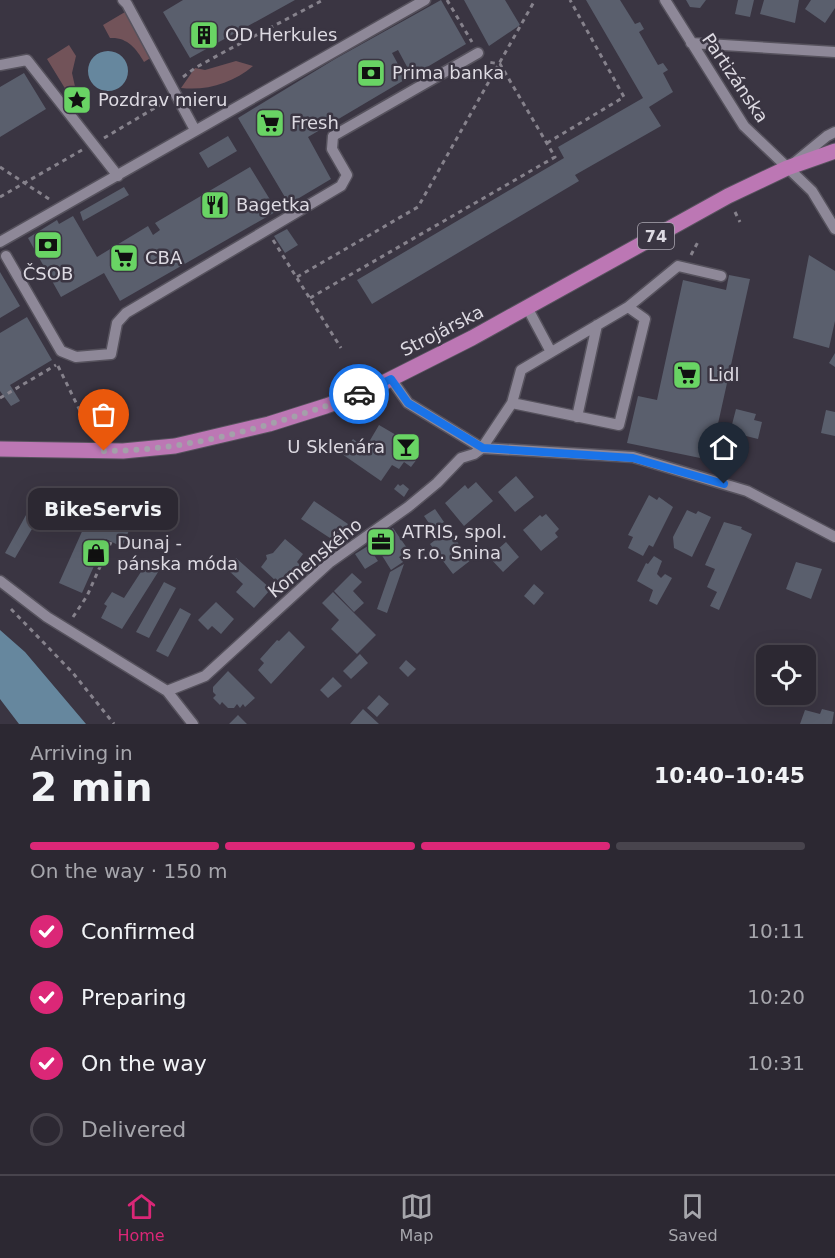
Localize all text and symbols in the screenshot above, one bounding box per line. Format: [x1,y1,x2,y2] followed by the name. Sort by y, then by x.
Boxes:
[188,19,220,51] building icon: OD Herkules
[225,24,338,45] place label: OD Herkules
[698,29,773,126] street label: Partizánska
[355,57,387,89] bank icon: Prima banka
[392,62,504,83] place label: Prima banka
[61,84,93,116] place icon: Pozdrav mieru
[98,89,227,110] place label: Pozdrav mieru
[254,107,286,139] supermarket icon: Fresh
[291,112,339,133] place label: Fresh
[199,189,231,221] restaurant icon: Bagetka
[236,194,310,215] place label: Bagetka
[638,223,674,249] road number: 74
[32,229,64,261] bank icon: ČSOB
[108,242,140,274] supermarket icon: CBA
[145,247,183,268] place label: CBA
[23,263,73,284] place label: ČSOB
[397,301,487,360] street label: Strojárska
[671,359,703,391] supermarket icon: Lidl
[329,364,389,424] courier
[708,364,739,385] place label: Lidl
[343,378,376,411] icon: car
[78,389,129,451] pin
[87,398,120,431] icon: bag
[698,422,749,484] pin
[390,431,422,463] bar icon: U Sklenára
[707,431,740,464] icon: home
[287,436,385,457] place label: U Sklenára
[29,487,179,529] callout: BikeServis
[44,497,162,521] text: BikeServis
[264,513,366,602] street label: Komenského
[402,521,507,563] place label: ATRIS, spol. s r.o. Snina
[365,526,397,558] office icon: ATRIS, spol. s r.o. Snina
[117,532,238,574] place label: Dunaj - pánska móda
[80,537,112,569] shop icon: Dunaj - pánska móda
[756,645,816,705] map controls
[756,645,816,705] button: locate
[30,741,133,765] text: Arriving in
[654,763,805,788] text: 10:40–10:45
[30,765,152,810] text: 2 min
[30,859,228,883] text: On the way · 150 m
[30,915,63,948] icon: check
[81,919,195,944] text: Confirmed
[747,919,805,943] text: 10:11
[30,981,63,1014] icon: check
[81,985,187,1010] text: Preparing
[747,985,805,1009] text: 10:20
[30,1047,63,1080] icon: check
[81,1051,207,1076] text: On the way
[747,1051,805,1075] text: 10:31
[81,1117,186,1142] text: Delivered
[117,1190,165,1245] tab: Home
[400,1190,433,1245] tab: Map
[668,1190,718,1245] tab: Saved

